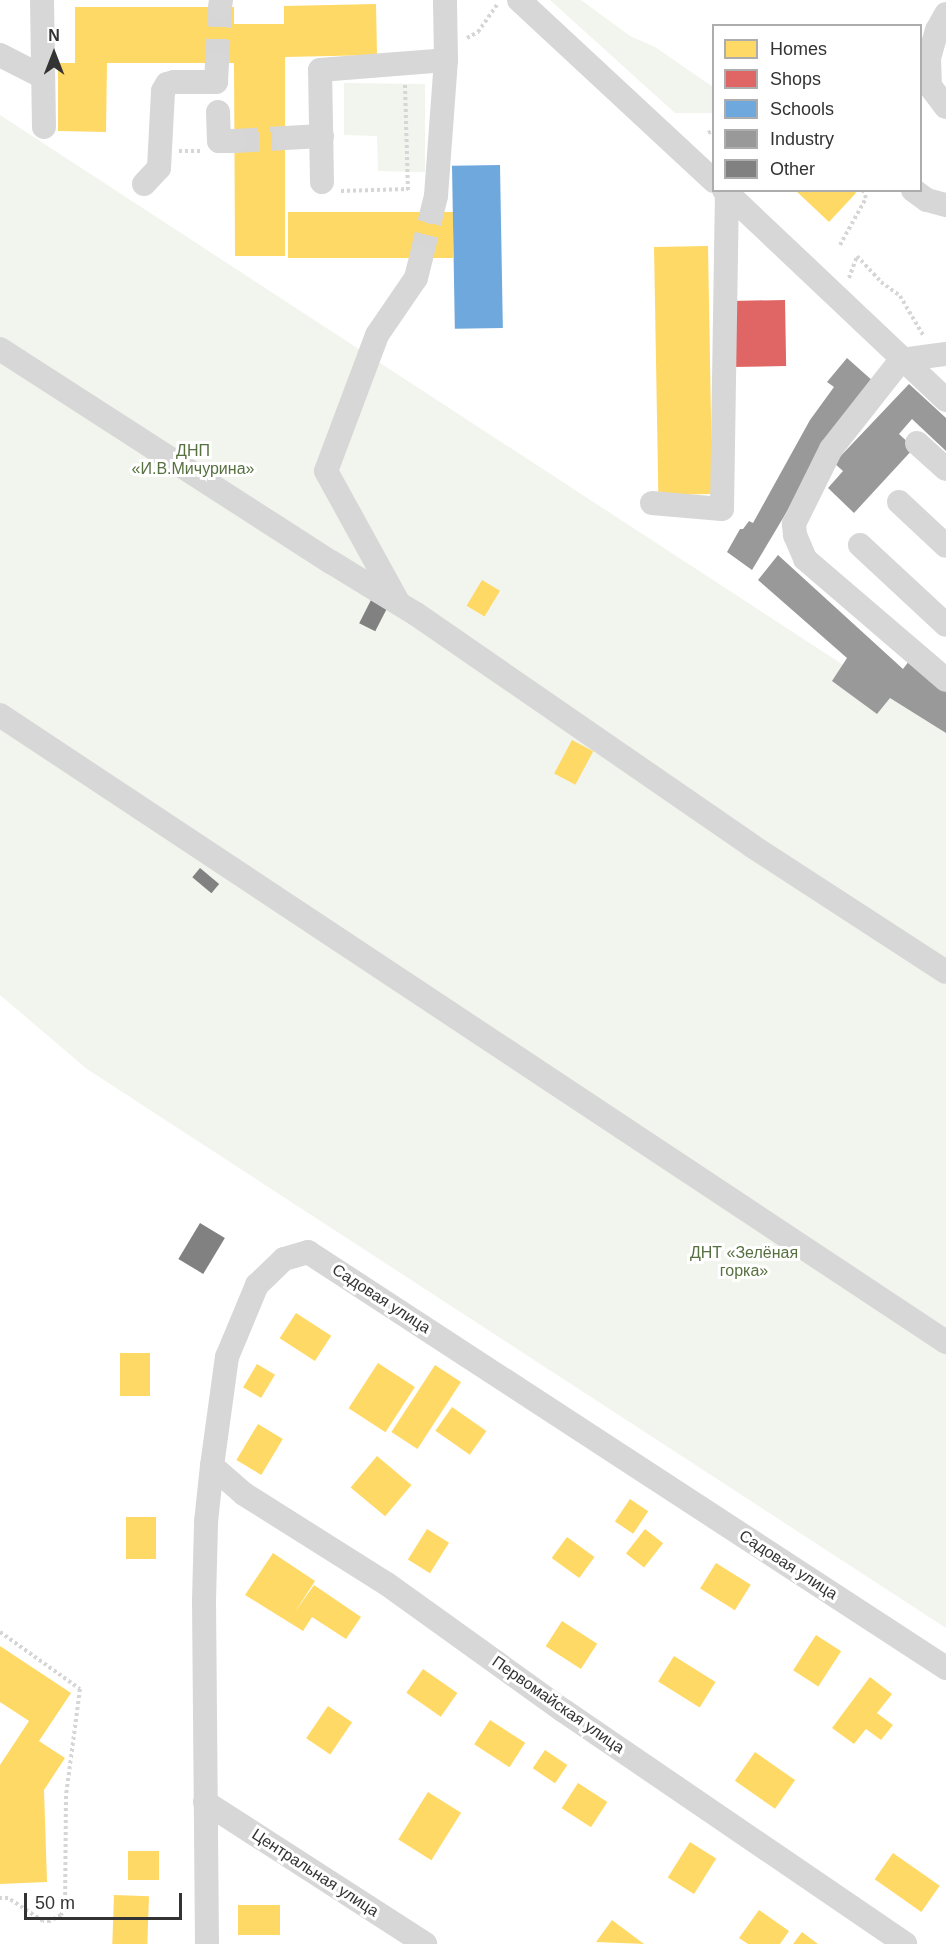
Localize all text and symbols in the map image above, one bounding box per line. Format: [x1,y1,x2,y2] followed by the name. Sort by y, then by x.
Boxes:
[24,24,84,84] north arrow
[712,24,922,192] legend
[48,27,60,44] text: N
[770,39,827,59] text: Homes
[770,69,821,89] text: Shops
[770,99,834,119] text: Schools
[770,129,834,149] text: Industry
[770,159,815,179] text: Other
[132,441,254,479] park label: ДНП «И.В.Мичурина»
[690,1243,798,1281] park label: ДНТ «Зелёная горка»
[328,1260,434,1338] street label: Садовая улица
[735,1526,841,1604] street label: Садовая улица
[488,1652,628,1758] street label: Первомайская улица
[248,1825,382,1921] street label: Центральная улица
[27,1881,184,1919] scale bar
[35,1893,75,1913] text: 50 m

